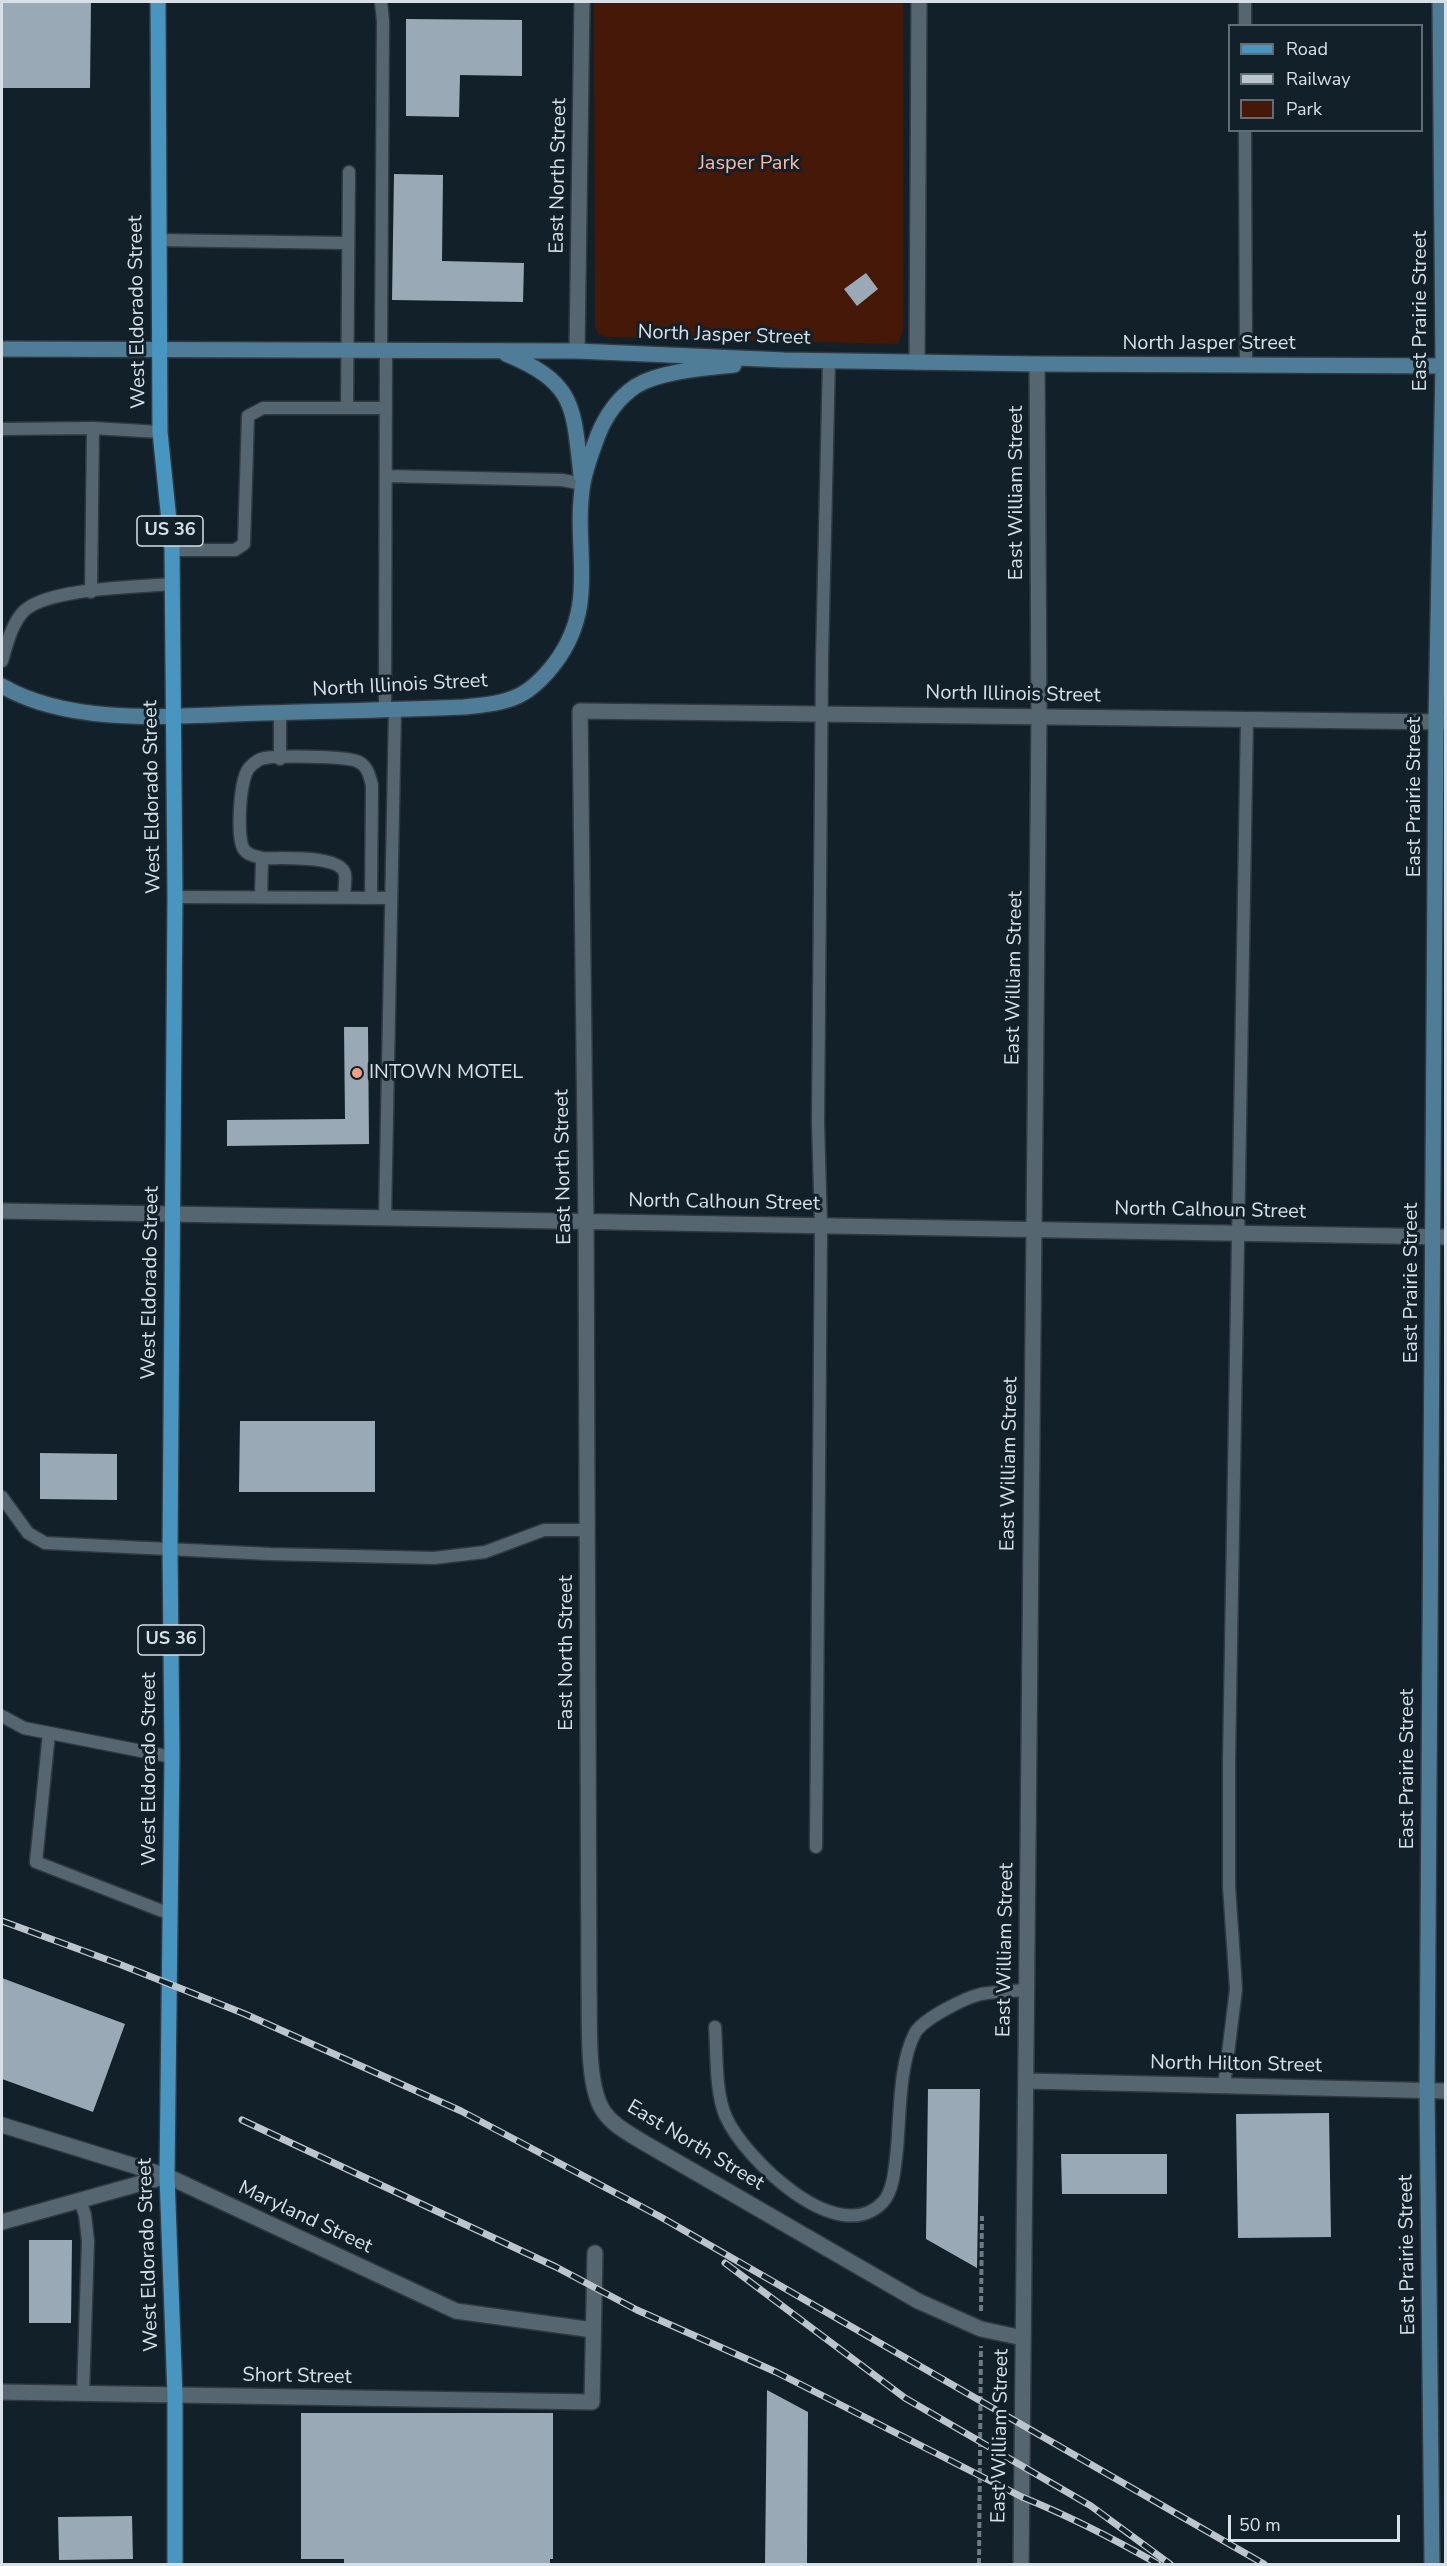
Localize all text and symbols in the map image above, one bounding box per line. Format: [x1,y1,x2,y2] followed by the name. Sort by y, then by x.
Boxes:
[1228,24,1423,132] legend
[1286,37,1328,61] text: Road
[1286,67,1351,91] text: Railway
[1286,97,1322,121] text: Park
[546,98,572,254] street label: East North Street
[698,152,800,176] park label: Jasper Park
[124,215,152,409] street label: West Eldorado Street
[1409,231,1433,391] street label: East Prairie Street
[637,321,811,351] street label: North Jasper Street
[1123,332,1295,356] street label: North Jasper Street
[1005,406,1029,580] street label: East William Street
[137,516,203,546] road number: US 36
[312,669,488,703] street label: North Illinois Street
[925,681,1101,709] street label: North Illinois Street
[139,700,167,894] street label: West Eldorado Street
[1403,717,1427,877] street label: East Prairie Street
[1001,891,1029,1065] street label: East William Street
[369,1061,523,1085] place label: INTOWN MOTEL
[350,1066,364,1080] marker: INTOWN MOTEL
[551,1089,577,1245] street label: East North Street
[137,1186,165,1380] street label: West Eldorado Street
[628,1189,820,1217] street label: North Calhoun Street
[1114,1197,1306,1225] street label: North Calhoun Street
[1400,1203,1424,1363] street label: East Prairie Street
[996,1377,1024,1551] street label: East William Street
[555,1575,579,1731] street label: East North Street
[138,1625,204,1655] road number: US 36
[138,1672,162,1866] street label: West Eldorado Street
[1396,1689,1420,1849] street label: East Prairie Street
[992,1863,1020,2037] street label: East William Street
[1150,2052,1322,2078] street label: North Hilton Street
[622,2096,768,2196] street label: East North Street
[134,2158,164,2352] street label: West Eldorado Street
[1395,2174,1421,2336] street label: East Prairie Street
[234,2176,376,2260] street label: Maryland Street
[987,2349,1015,2523] street label: East William Street
[242,2364,352,2390] street label: Short Street
[1231,2503,1404,2541] scale bar
[1239,2513,1281,2537] text: 50 m

